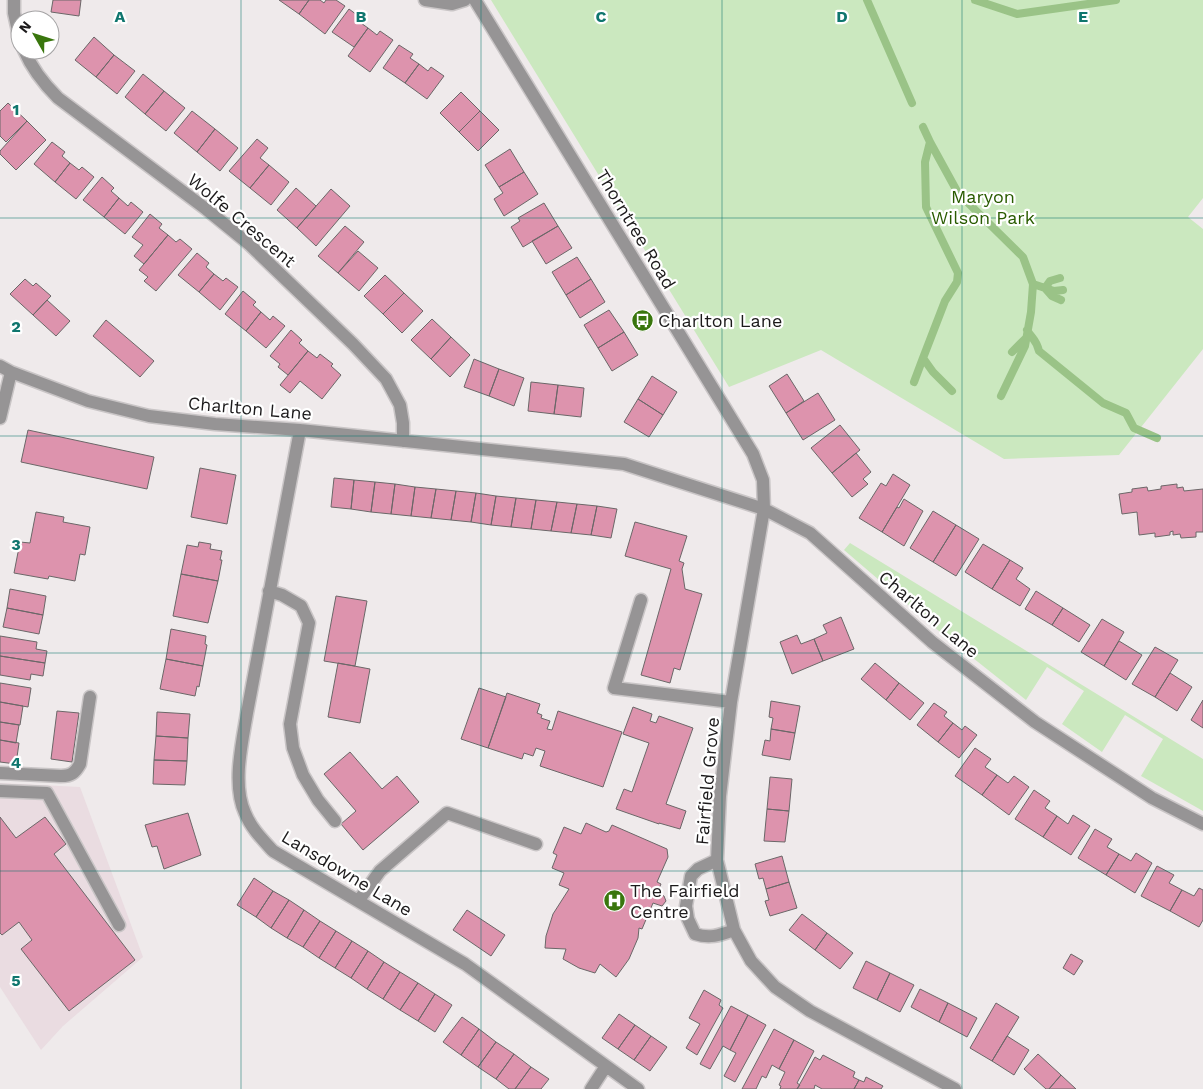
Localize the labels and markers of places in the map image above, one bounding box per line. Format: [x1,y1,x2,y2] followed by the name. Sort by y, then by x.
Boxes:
[630,308,654,332] bus stop icon: Charlton Lane
[658,310,782,331] place label: Charlton Lane
[630,880,740,922] place label: The Fairfield Centre
[602,888,626,912] hospital icon: The Fairfield Centre

